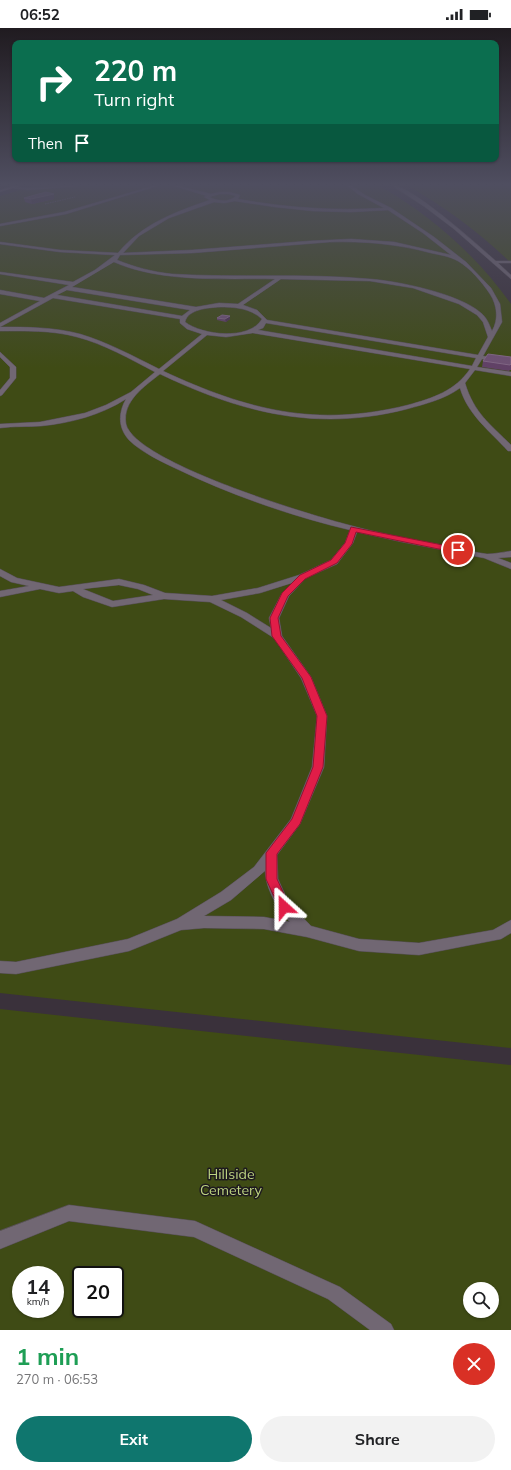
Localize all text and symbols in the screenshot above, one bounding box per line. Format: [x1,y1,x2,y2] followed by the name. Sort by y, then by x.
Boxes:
[20,5,60,24] text: 06:52
[94,53,177,88] text: 220 m
[28,56,80,108] icon: right
[94,88,174,111] text: Turn right
[71,132,93,154] icon: arrive
[28,134,63,153] text: Then
[441,533,475,567] pin
[447,539,469,561] icon: arrive
[263,886,305,928] position arrow
[200,1165,263,1199] park label: Hillside Cemetery
[72,1266,124,1318] speed limit sign: 20
[26,1274,50,1299] text: 14
[463,1282,499,1318] map controls
[463,1282,499,1318] button: search
[27,1295,49,1308] text: km/h
[16,1341,79,1371] text: 1 min
[453,1343,495,1385] button: close
[16,1371,98,1387] text: 270 m · 06:53
[16,1416,252,1462] button: Exit
[260,1416,495,1462] button: Share

